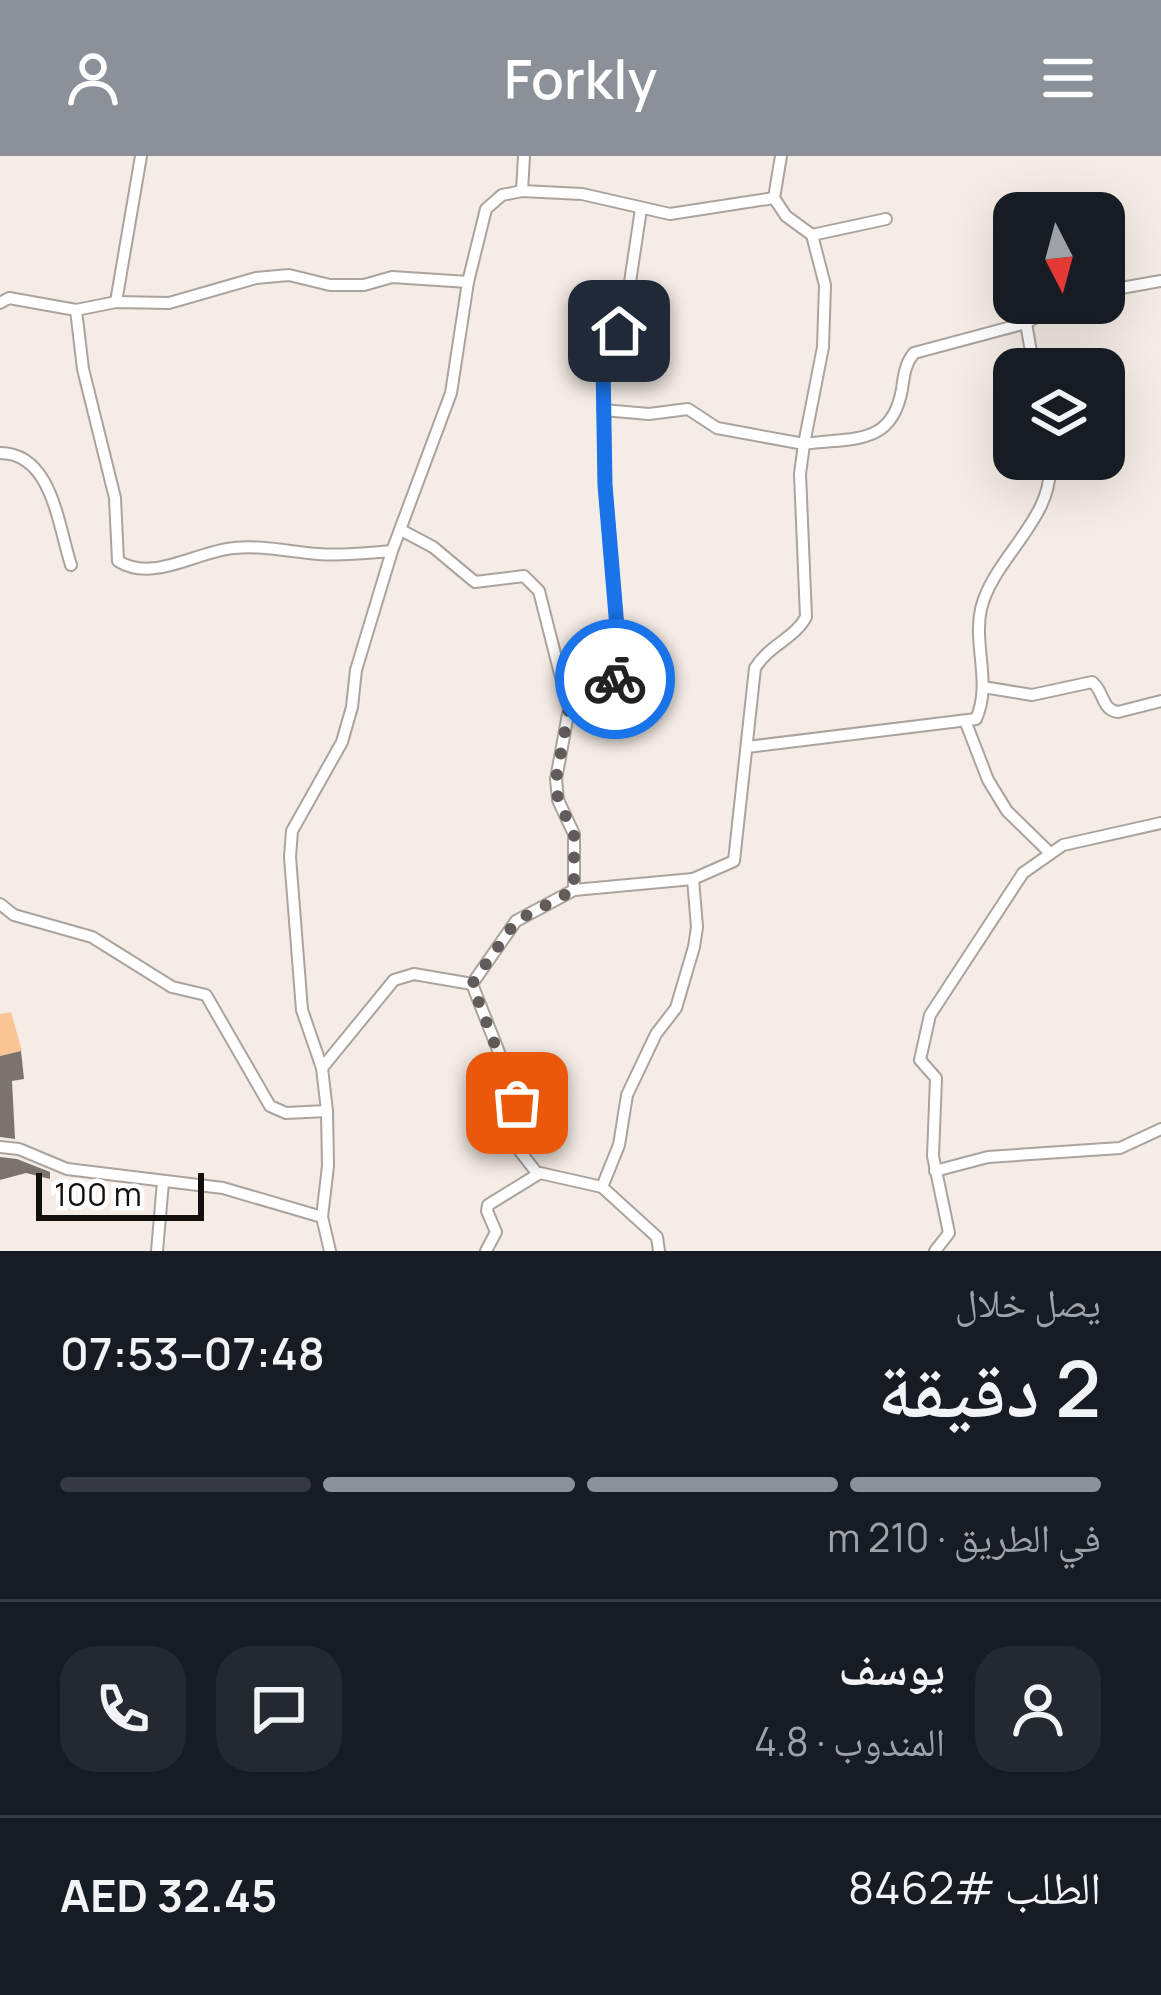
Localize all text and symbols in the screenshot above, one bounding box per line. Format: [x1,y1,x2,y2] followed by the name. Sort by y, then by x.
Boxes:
[504,41,657,115] text: Forkly
[60,45,126,111] icon: person
[1035,45,1101,111] icon: menu
[993,192,1125,324] north arrow
[993,192,1125,480] map controls
[568,280,670,382] pin
[586,298,652,364] icon: home
[993,348,1125,480] button: layers
[555,619,675,739] courier
[582,646,648,712] icon: bike
[466,1052,568,1154] pin
[484,1070,550,1136] icon: bag
[36,1167,204,1220] scale bar
[54,1171,142,1216] text: 100 m
[955,1275,1101,1329] text: يصل خلال
[60,1322,325,1384] text: 07:48–07:53
[878,1334,1101,1440] text: 2 دقيقة
[827,1510,1101,1564] text: في الطريق · 210 m
[839,1637,945,1699] text: يوسف
[60,1646,186,1772] button: phone
[216,1646,342,1772] button: chat
[975,1646,1101,1772] button: person
[754,1714,945,1768] text: المندوب · 4.8
[848,1856,1101,1918] text: الطلب #8462
[60,1864,277,1926] text: AED 32.45

